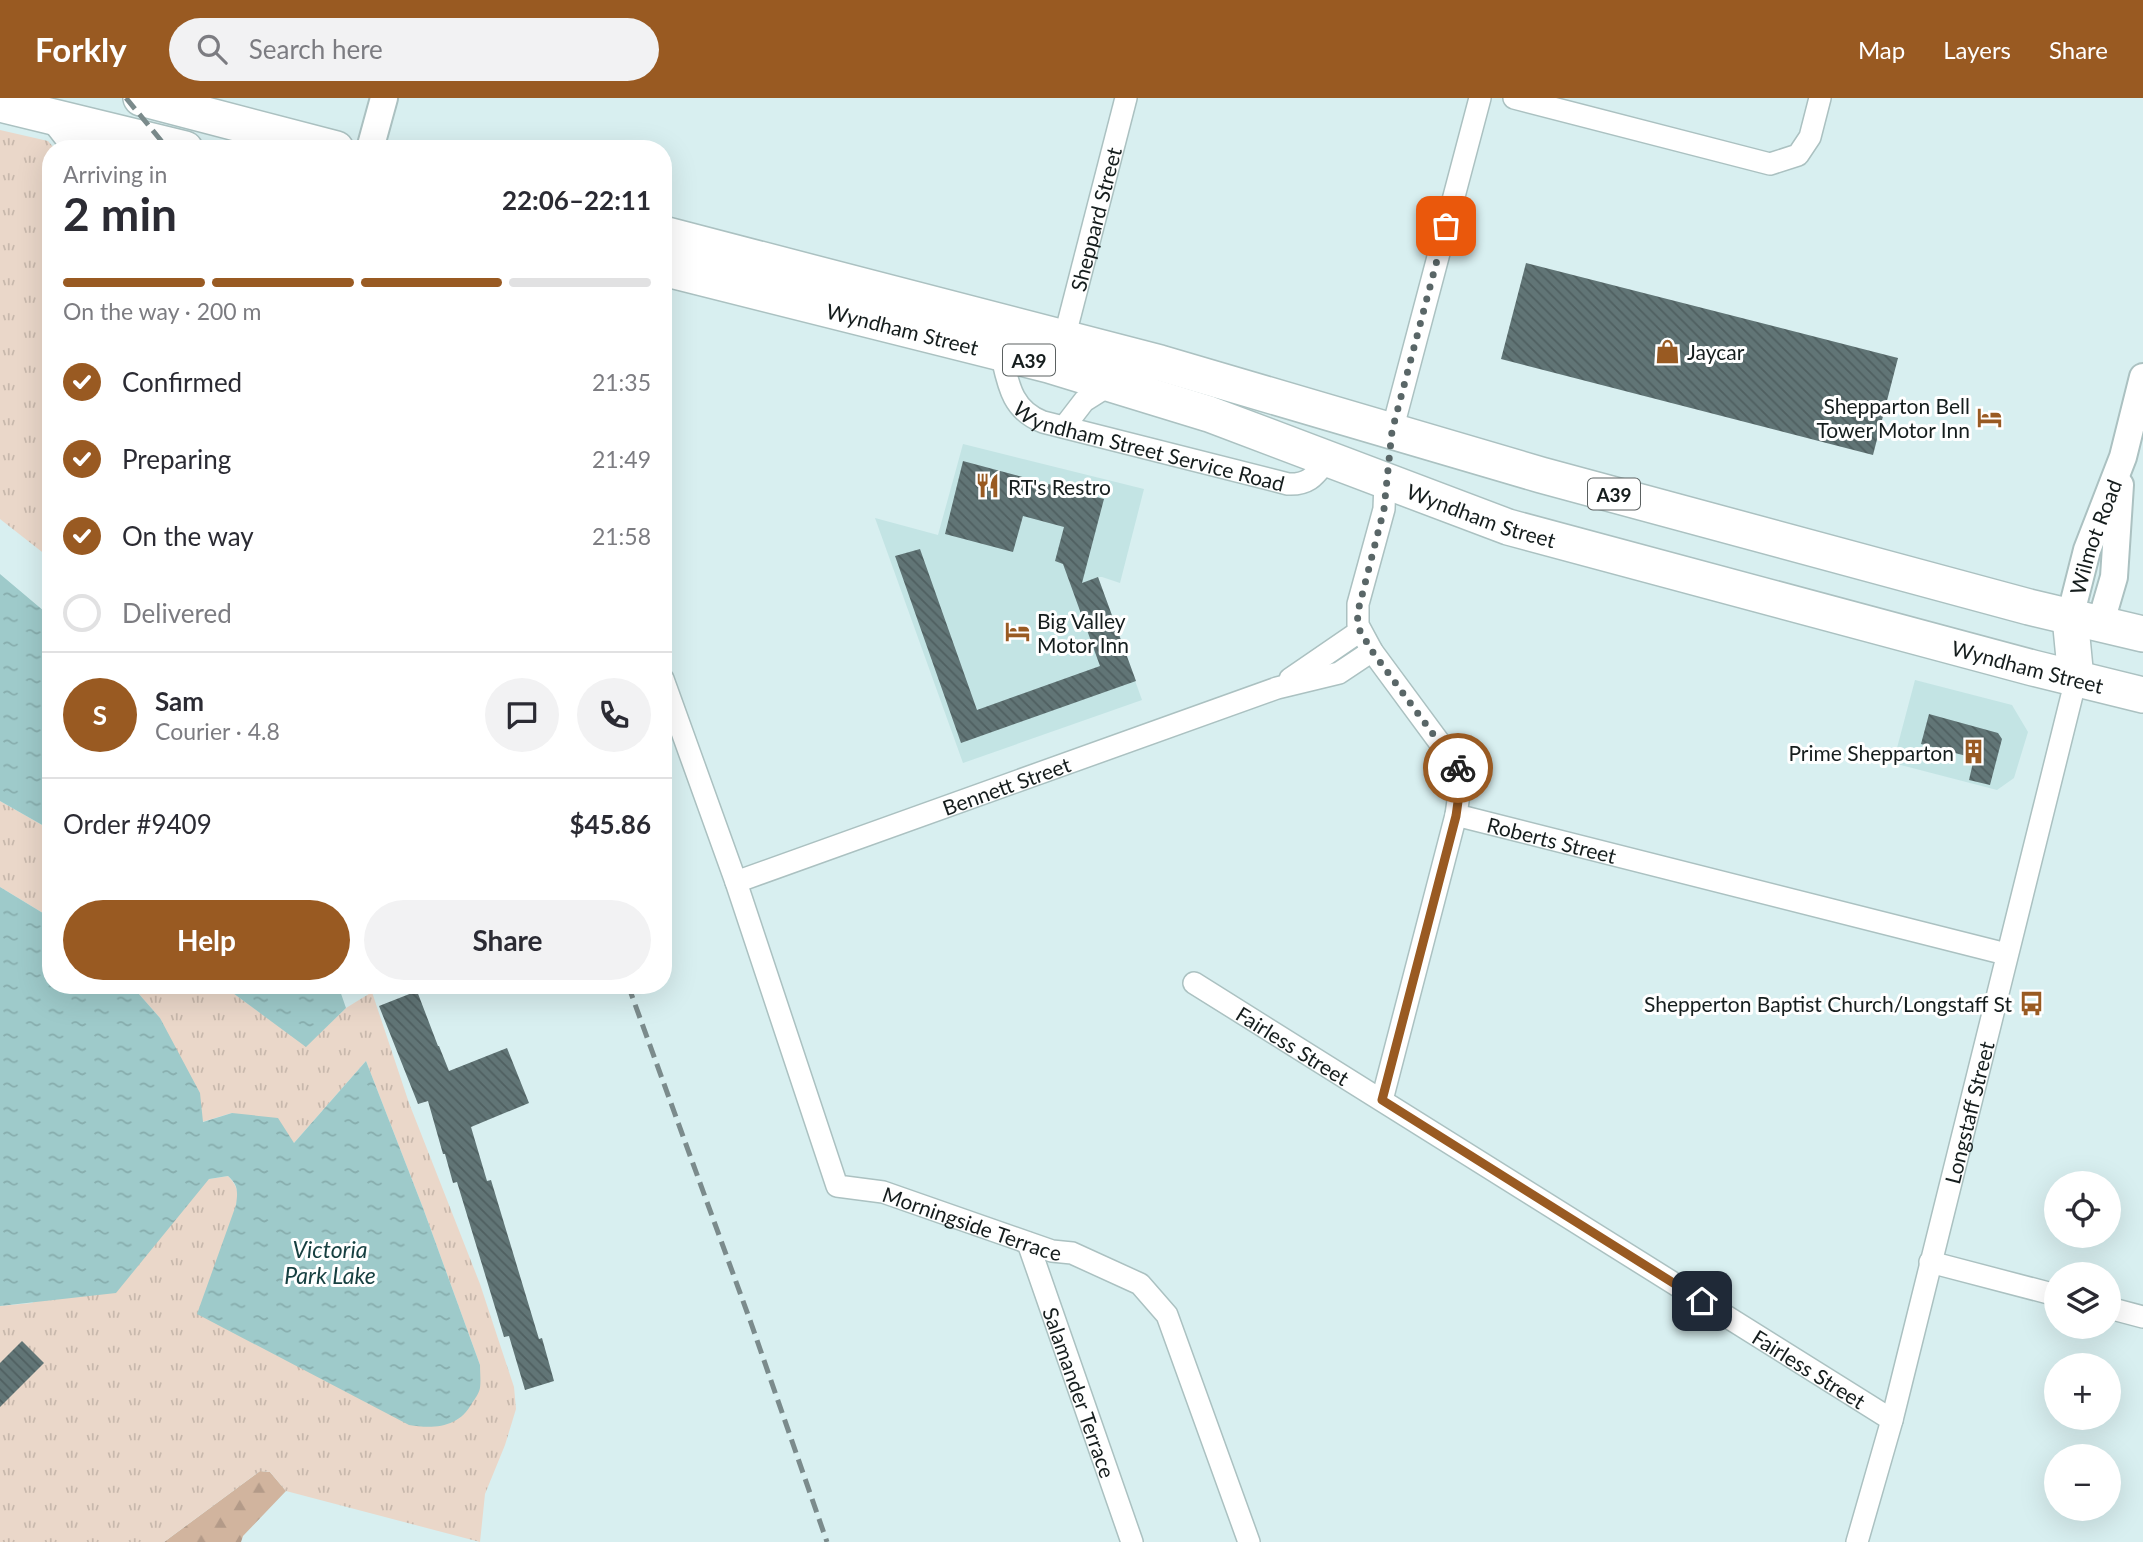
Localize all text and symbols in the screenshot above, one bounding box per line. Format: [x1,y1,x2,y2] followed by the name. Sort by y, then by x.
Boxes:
[169,18,659,81] search box
[35,29,127,69] text: Forkly
[193,30,231,68] icon: search
[249,33,383,65] text: Search here
[1858,35,1905,64] text: Map
[1943,35,2011,64] text: Layers
[2049,35,2108,64] text: Share
[1064,144,1126,294] street label: Sheppard Street
[63,160,167,188] text: Arriving in
[502,184,651,216] text: 22:06–22:11
[63,186,177,241] text: 2 min
[1416,196,1476,256] pin
[1427,207,1465,245] icon: bag
[63,297,262,325] text: On the way · 200 m
[824,297,982,359] street label: Wyndham Street
[1653,337,1681,365] shop icon: Jaycar
[1687,339,1745,364] place label: Jaycar
[1003,344,1055,376] road number: A39
[63,363,101,401] icon: check
[122,366,242,398] text: Confirmed
[592,368,651,396] text: 21:35
[1816,393,1970,442] place label: Shepparton Bell Tower Motor Inn
[1009,395,1287,495] street label: Wyndham Street Service Road
[1976,403,2004,431] hotel icon: Shepparton Bell Tower Motor Inn
[63,440,101,478] icon: check
[122,443,231,475] text: Preparing
[592,445,651,473] text: 21:49
[974,472,1002,500] restaurant icon: RT's Restro
[1008,474,1111,499] place label: RT's Restro
[2064,476,2126,597] street label: Wilmot Road
[1404,478,1559,552] street label: Wyndham Street
[1588,478,1640,510] road number: A39
[63,517,101,555] icon: check
[122,520,254,552] text: On the way
[592,522,651,550] text: 21:58
[122,597,232,629] text: Delivered
[1037,608,1129,657] place label: Big Valley Motor Inn
[1003,618,1031,646] hotel icon: Big Valley Motor Inn
[1949,634,2107,698] street label: Wyndham Street
[485,678,559,752] button: chat
[577,678,651,752] button: phone
[155,685,204,717] text: Sam
[93,699,107,731] text: S
[155,717,280,745] text: Courier · 4.8
[1423,733,1493,803] courier
[1960,738,1988,766] building icon: Prime Shepparton
[1788,740,1954,765] place label: Prime Shepparton
[1439,749,1477,787] icon: bike
[939,751,1074,820] street label: Bennett Street
[63,808,212,840] text: Order #9409
[569,808,651,840] text: $45.86
[1485,811,1620,868] street label: Roberts Street
[63,900,350,980] button: Help
[364,900,651,980] button: Share
[2018,989,2046,1017] bus stop icon: Shepperton Baptist Church/Longstaff St
[1644,991,2012,1016] place label: Shepperton Baptist Church/Longstaff St
[1232,1000,1355,1090] street label: Fairless Street
[1939,1038,1998,1186] street label: Longstaff Street
[2044,1171,2121,1521] map controls
[2044,1171,2121,1248] button: locate
[880,1180,1062,1264] street label: Morningside Terrace
[284,1235,376,1289] water label: Victoria Park Lake
[2044,1262,2121,1339] button: layers
[1672,1271,1732,1331] pin
[1683,1282,1721,1320] icon: home
[1039,1304,1121,1481] street label: Salamander Terrace
[1748,1324,1871,1413] street label: Fairless Street
[2044,1353,2121,1430] button: +
[2044,1444,2121,1521] button: −

